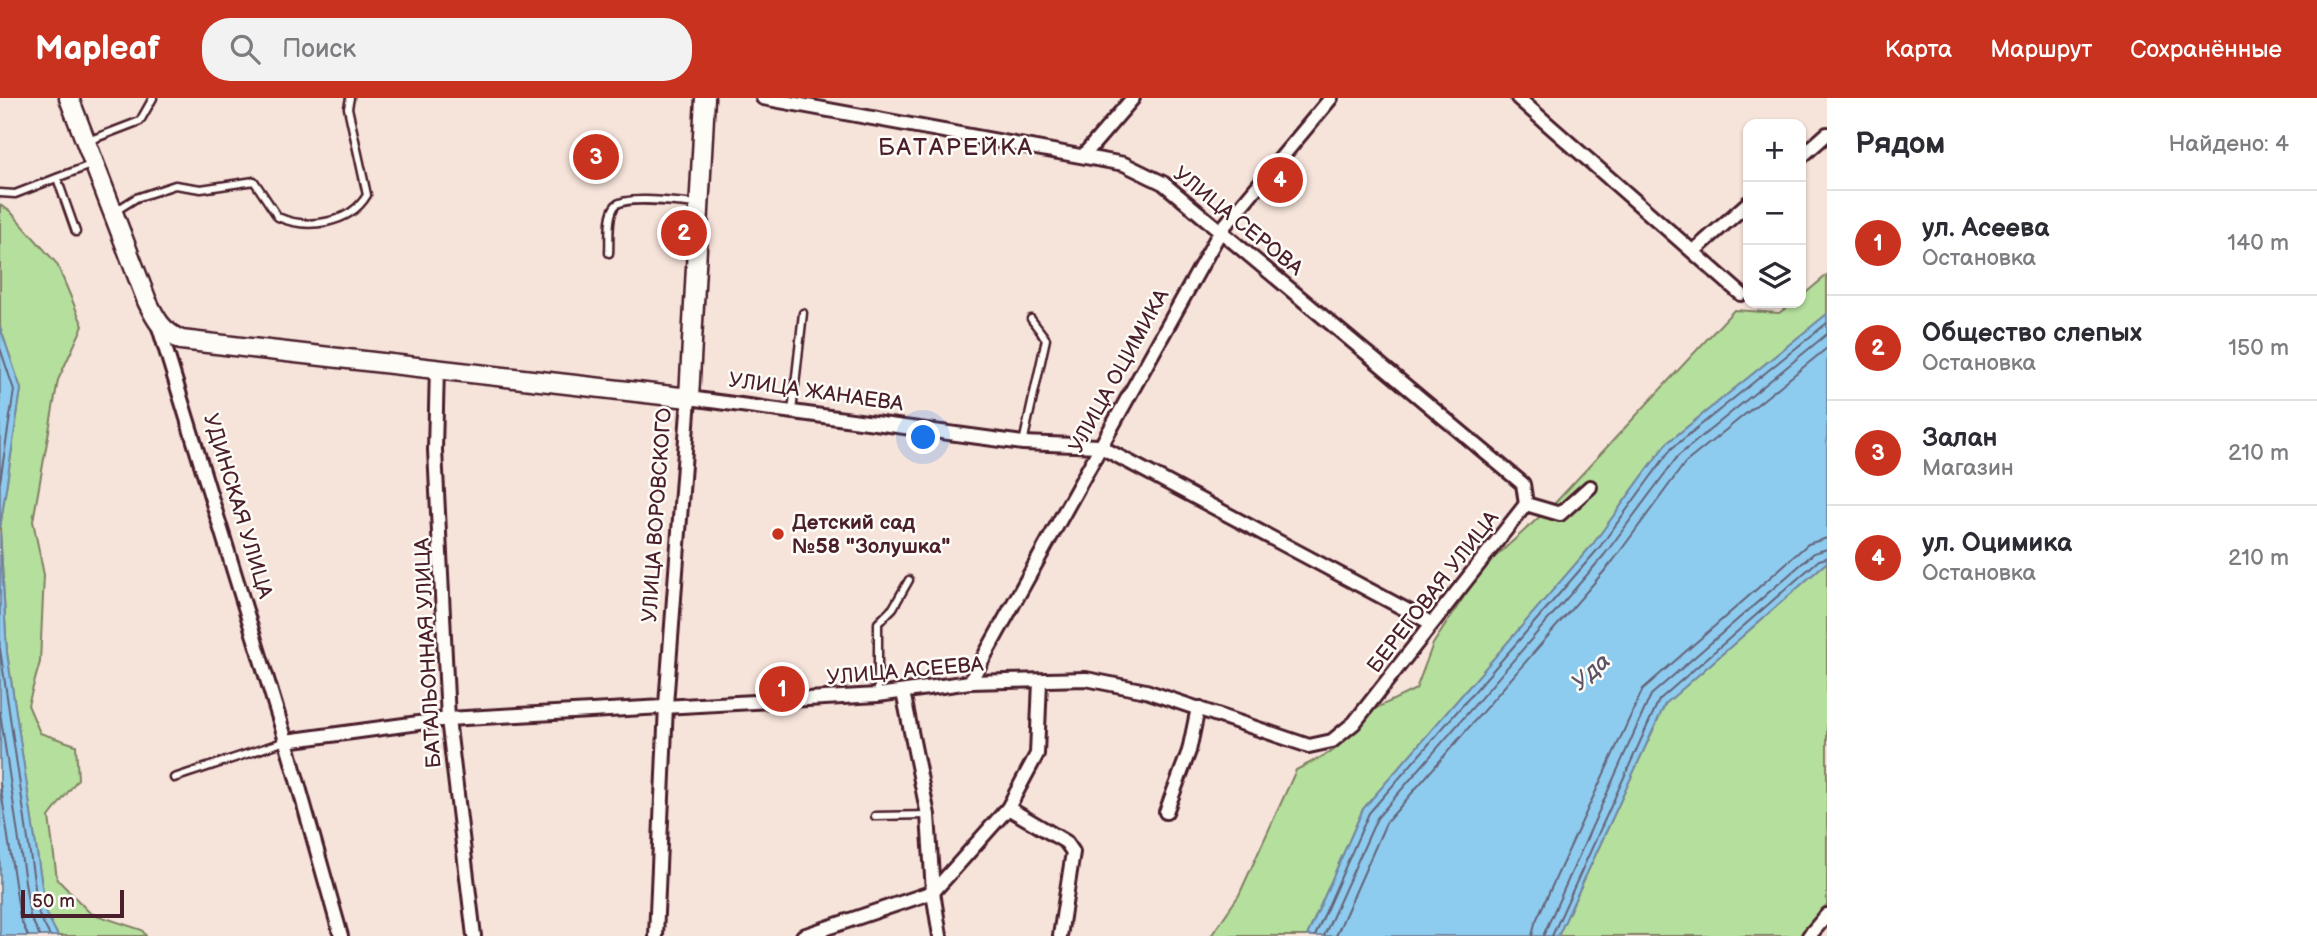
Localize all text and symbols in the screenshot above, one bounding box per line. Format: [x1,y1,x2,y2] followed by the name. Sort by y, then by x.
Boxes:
[202,18,692,81] search box
[35,29,160,69] text: Mapleaf
[226,30,264,68] icon: search
[282,34,356,65] text: Поиск
[1885,35,1952,64] text: Карта
[1990,35,2092,64] text: Маршрут
[2130,35,2282,64] text: Сохранённые
[1743,119,1806,308] map controls
[1743,119,1806,182] button: +
[1855,126,1945,162] text: Рядом
[2169,130,2289,158] text: Найдено: 4
[573,131,619,183] pin: 3
[878,133,1034,162] district label: БАТАРЕЙКА
[1257,154,1303,206] pin: 4
[1168,161,1308,281] street label: УЛИЦА СЕРОВА
[1743,182,1806,245] button: −
[661,207,707,259] pin: 2
[1922,213,2049,244] text: ул. Асеева
[1873,229,1883,257] text: 1
[2227,229,2289,257] text: 140 m
[1922,244,2036,272] text: Остановка
[1743,245,1806,308] button: layers
[1064,285,1174,457] street label: УЛИЦА ОЦИМИКА
[1922,318,2142,349] text: Общество слепых
[1871,334,1885,362] text: 2
[2228,334,2289,362] text: 150 m
[1922,349,2036,377] text: Остановка
[727,367,905,417] street label: УЛИЦА ЖАНАЕВА
[637,407,677,623] street label: УЛИЦА ВОРОВСКОГО
[198,411,278,602] street label: УДИНСКАЯ УЛИЦА
[906,420,940,454] your location
[1922,423,1998,454] text: Залан
[1871,439,1885,467] text: 3
[2228,439,2289,467] text: 210 m
[1922,454,2014,482] text: Магазин
[1362,506,1504,678] street label: БЕРЕГОВАЯ УЛИЦА
[792,510,950,559] place label: Детский сад №58 "Золушка"
[770,526,786,542] marker: Детский сад №58 "Золушка"
[1922,528,2072,559] text: ул. Оцимика
[409,537,447,769] street label: БАТАЛЬОННАЯ УЛИЦА
[1871,544,1885,572] text: 4
[2228,544,2289,572] text: 210 m
[1922,559,2036,587] text: Остановка
[1566,647,1616,697] water label: Уда
[825,652,985,690] street label: УЛИЦА АСЕЕВА
[759,663,805,715] pin: 1
[21,887,124,919] scale bar
[32,890,75,913] text: 50 m

